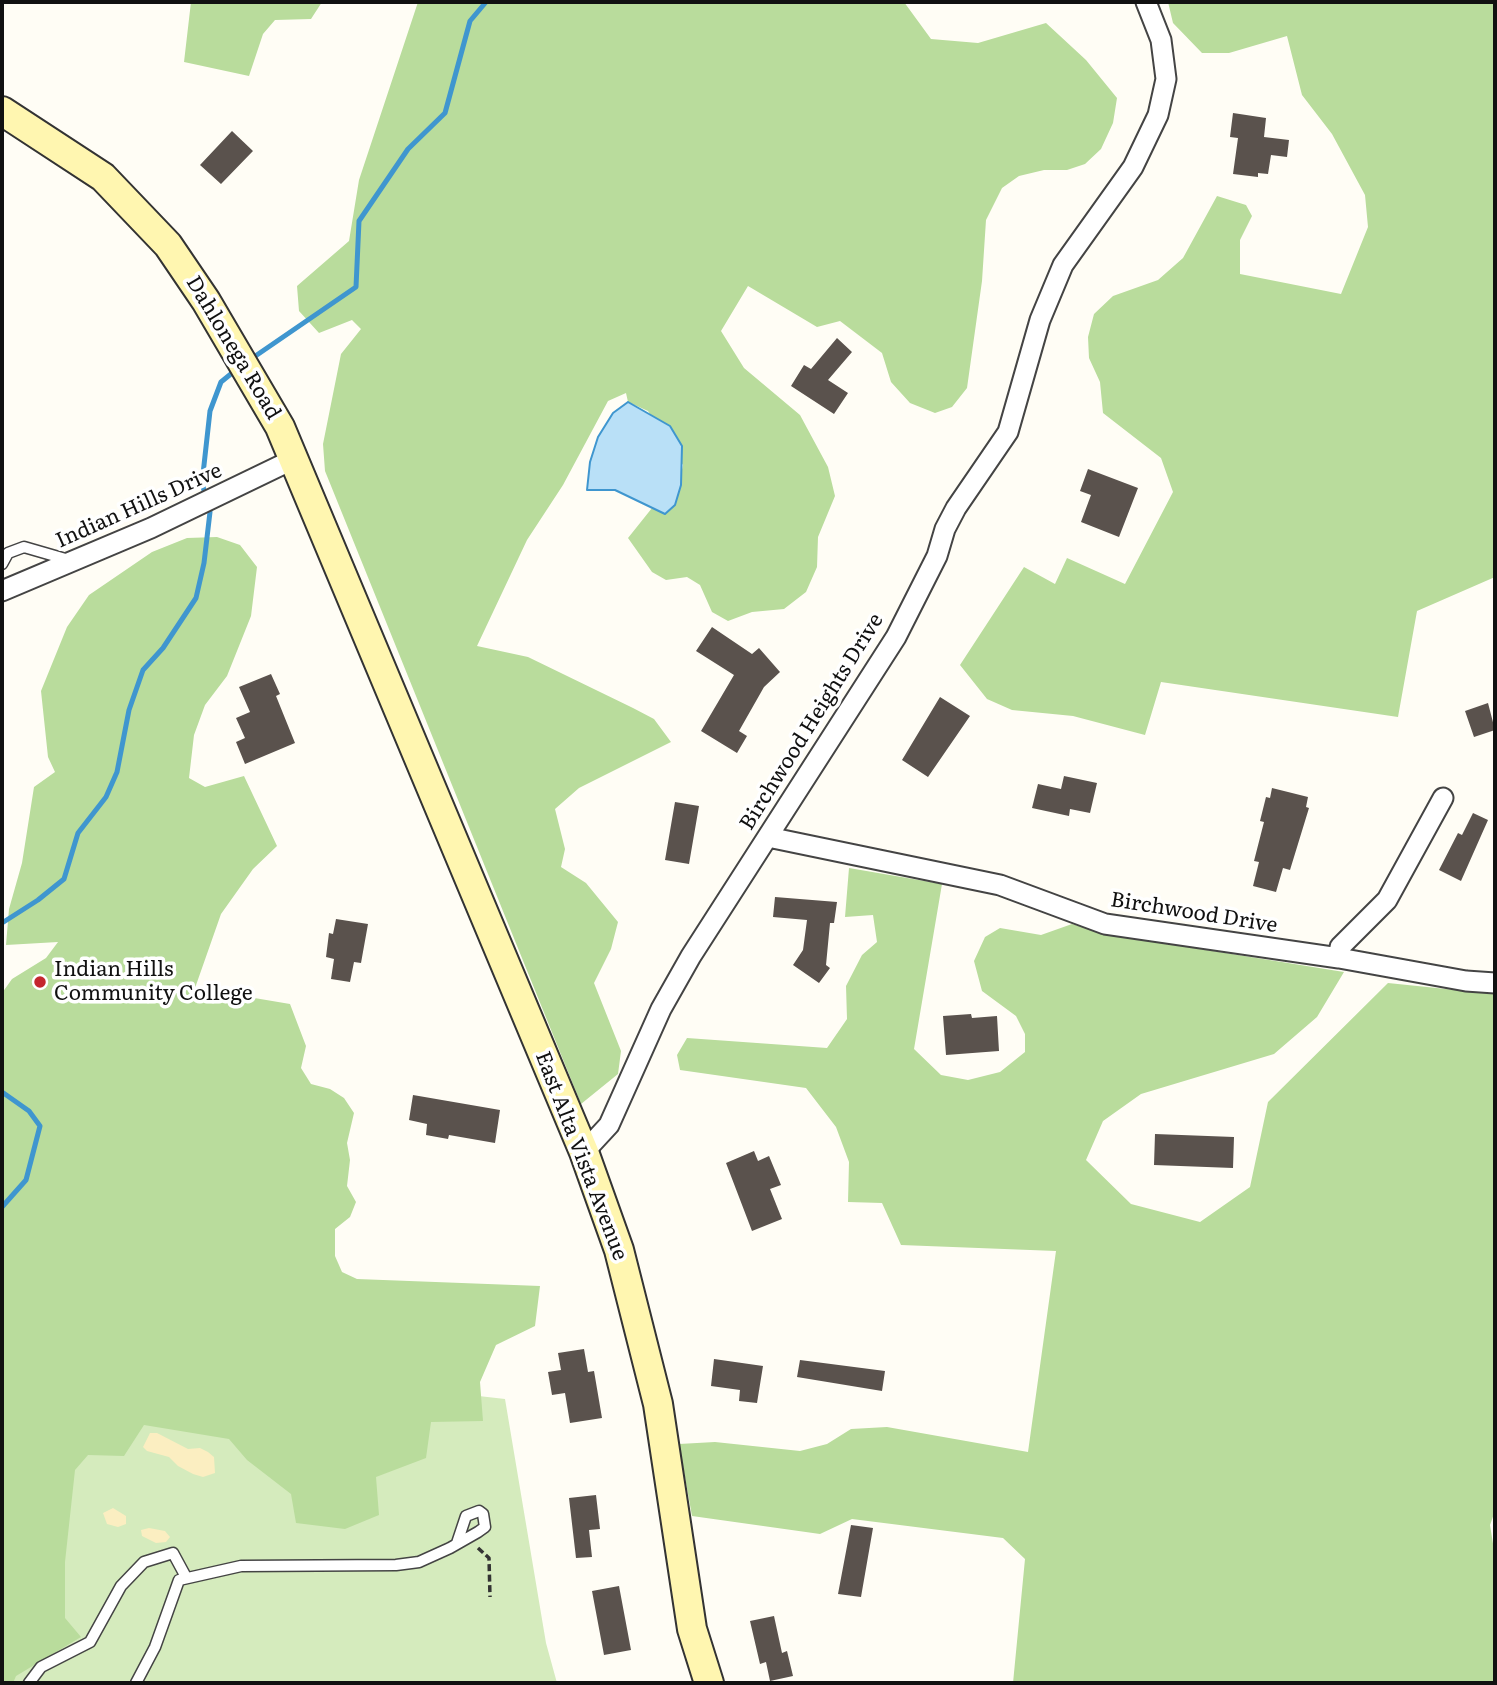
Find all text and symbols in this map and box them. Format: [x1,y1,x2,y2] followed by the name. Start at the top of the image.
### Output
[180,272,286,424] street label: Dahlonega Road
[52,458,226,554] street label: Indian Hills Drive
[735,609,889,835] street label: Birchwood Heights Drive
[1109,887,1279,939] street label: Birchwood Drive
[54,957,253,1007] place label: Indian Hills Community College
[32,974,48,990] marker: Indian Hills Community College
[530,1048,632,1264] street label: East Alta Vista Avenue

